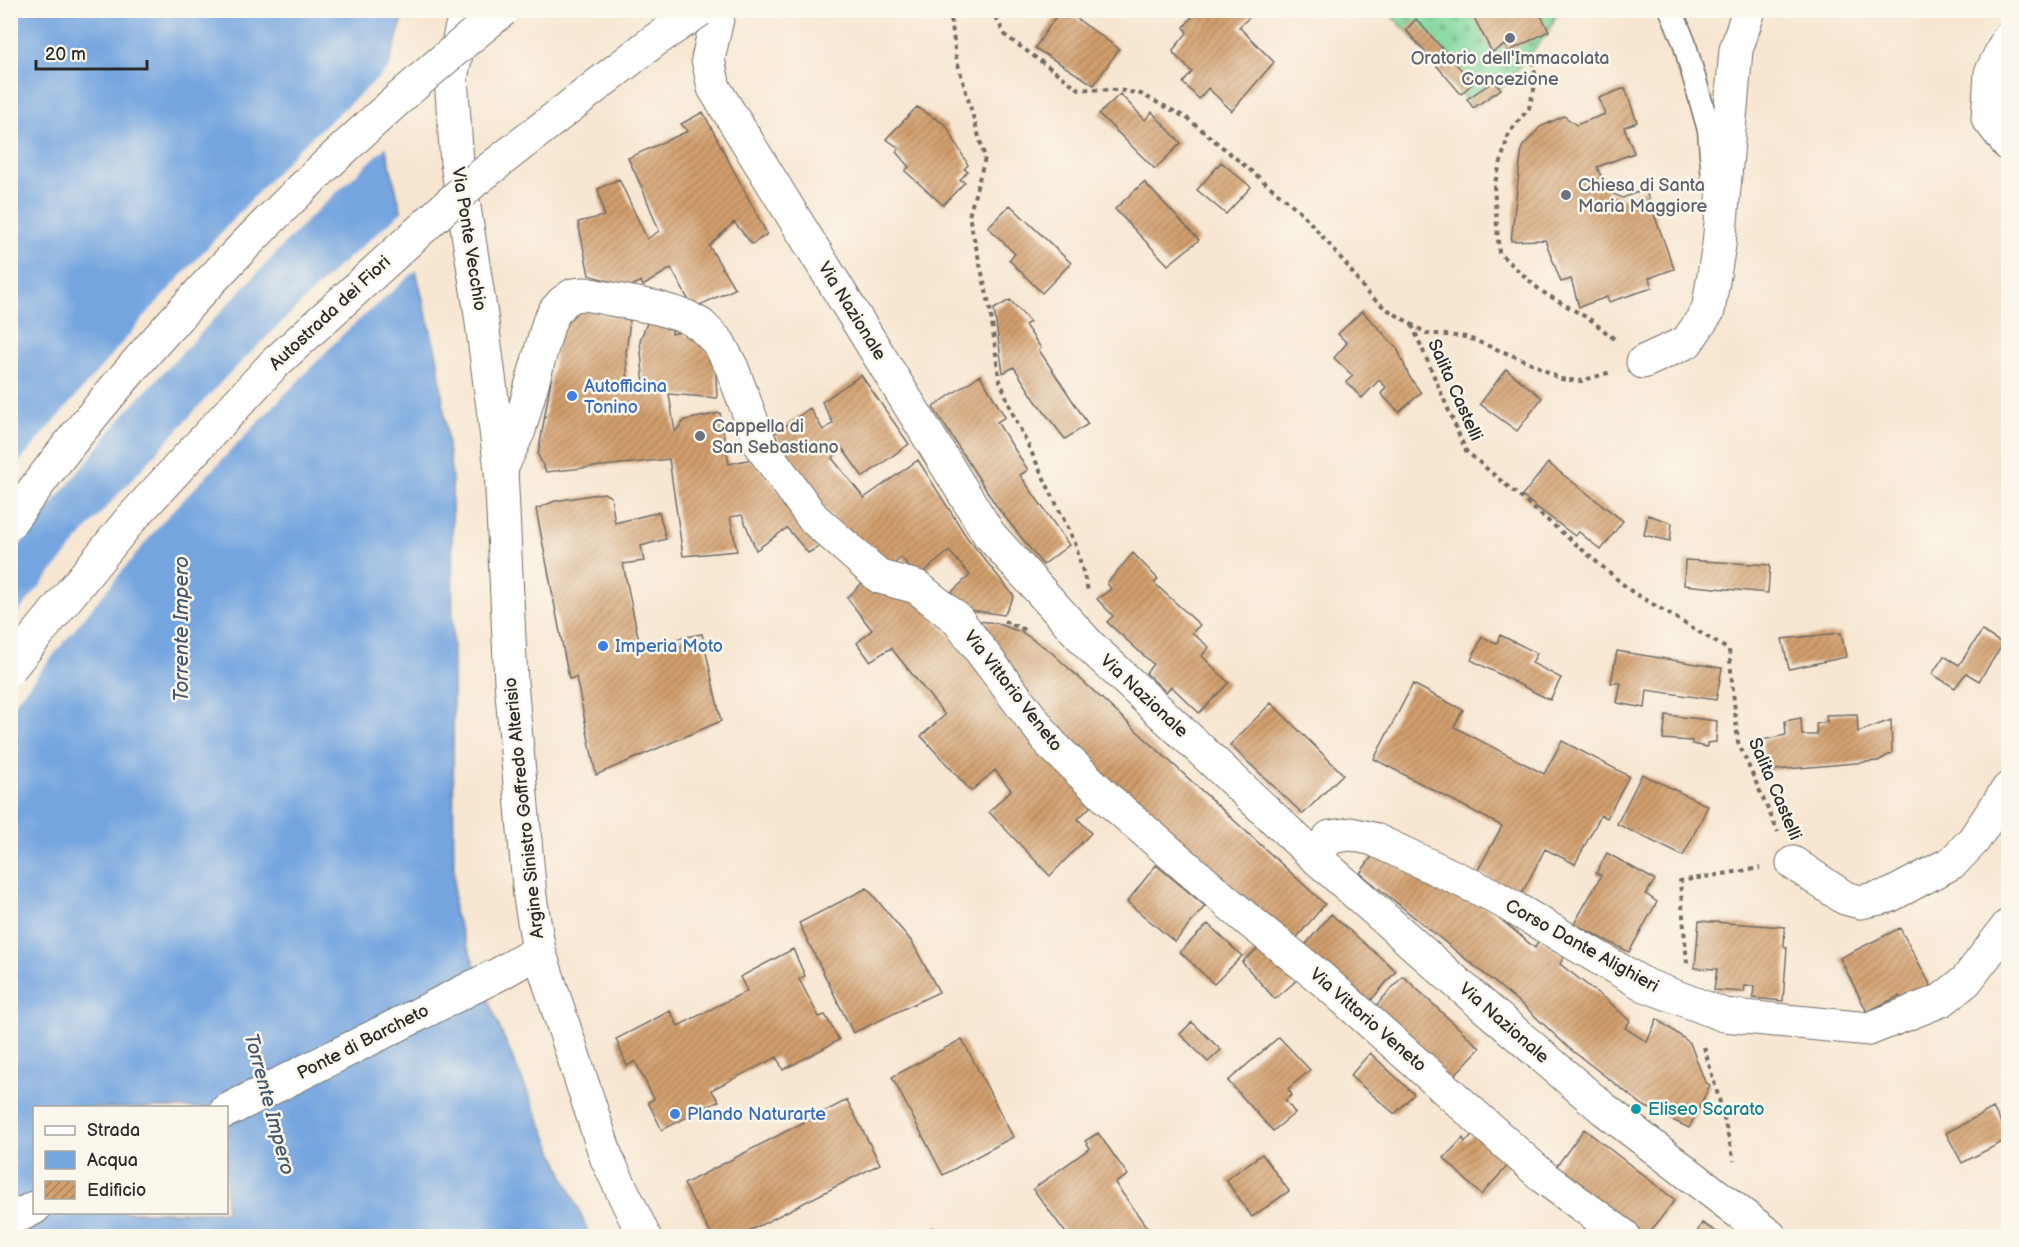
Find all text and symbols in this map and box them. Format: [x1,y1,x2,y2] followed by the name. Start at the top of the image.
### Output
[1503,31,1517,45] marker: Oratorio dell'Immacolata Concezione
[36,33,147,71] scale bar
[45,44,86,65] text: 20 m
[1411,48,1609,90] place label: Oratorio dell'Immacolata Concezione
[447,166,491,312] street label: Via Ponte Vecchio
[1578,175,1708,217] place label: Chiesa di Santa Maria Maggiore
[1559,188,1573,202] marker: Chiesa di Santa Maria Maggiore
[265,251,395,375] street label: Autostrada dei Fiori
[813,258,891,364] street label: Via Nazionale
[1423,336,1487,444] street label: Salita Castelli
[584,376,667,418] place label: Autofficina Tonino
[565,389,579,403] marker: Autofficina Tonino
[712,416,839,458] place label: Cappella di San Sebastiano
[693,429,707,443] marker: Cappella di San Sebastiano
[170,556,194,702] water label: Torrente Impero
[959,626,1067,756] street label: Via Vittorio Veneto
[615,636,723,657] place label: Imperia Moto
[596,639,610,653] marker: Imperia Moto
[1096,650,1192,742] street label: Via Nazionale
[500,676,548,940] street label: Argine Sinistro Goffredo Alterisio
[1744,735,1806,843] street label: Salita Castelli
[1502,895,1662,997] street label: Corso Dante Alighieri
[1305,964,1431,1076] street label: Via Vittorio Veneto
[1455,978,1553,1068] street label: Via Nazionale
[294,1000,432,1084] street label: Ponte di Barcheto
[239,1031,299,1177] water label: Torrente Impero
[1648,1099,1765,1120] place label: Eliseo Scarato
[1629,1102,1643,1116] marker: Eliseo Scarato
[687,1104,826,1125] place label: Plando Naturarte
[33,1106,228,1214] legend
[668,1107,682,1121] marker: Plando Naturarte
[87,1120,140,1141] text: Strada
[87,1150,138,1171] text: Acqua
[87,1180,146,1201] text: Edificio

